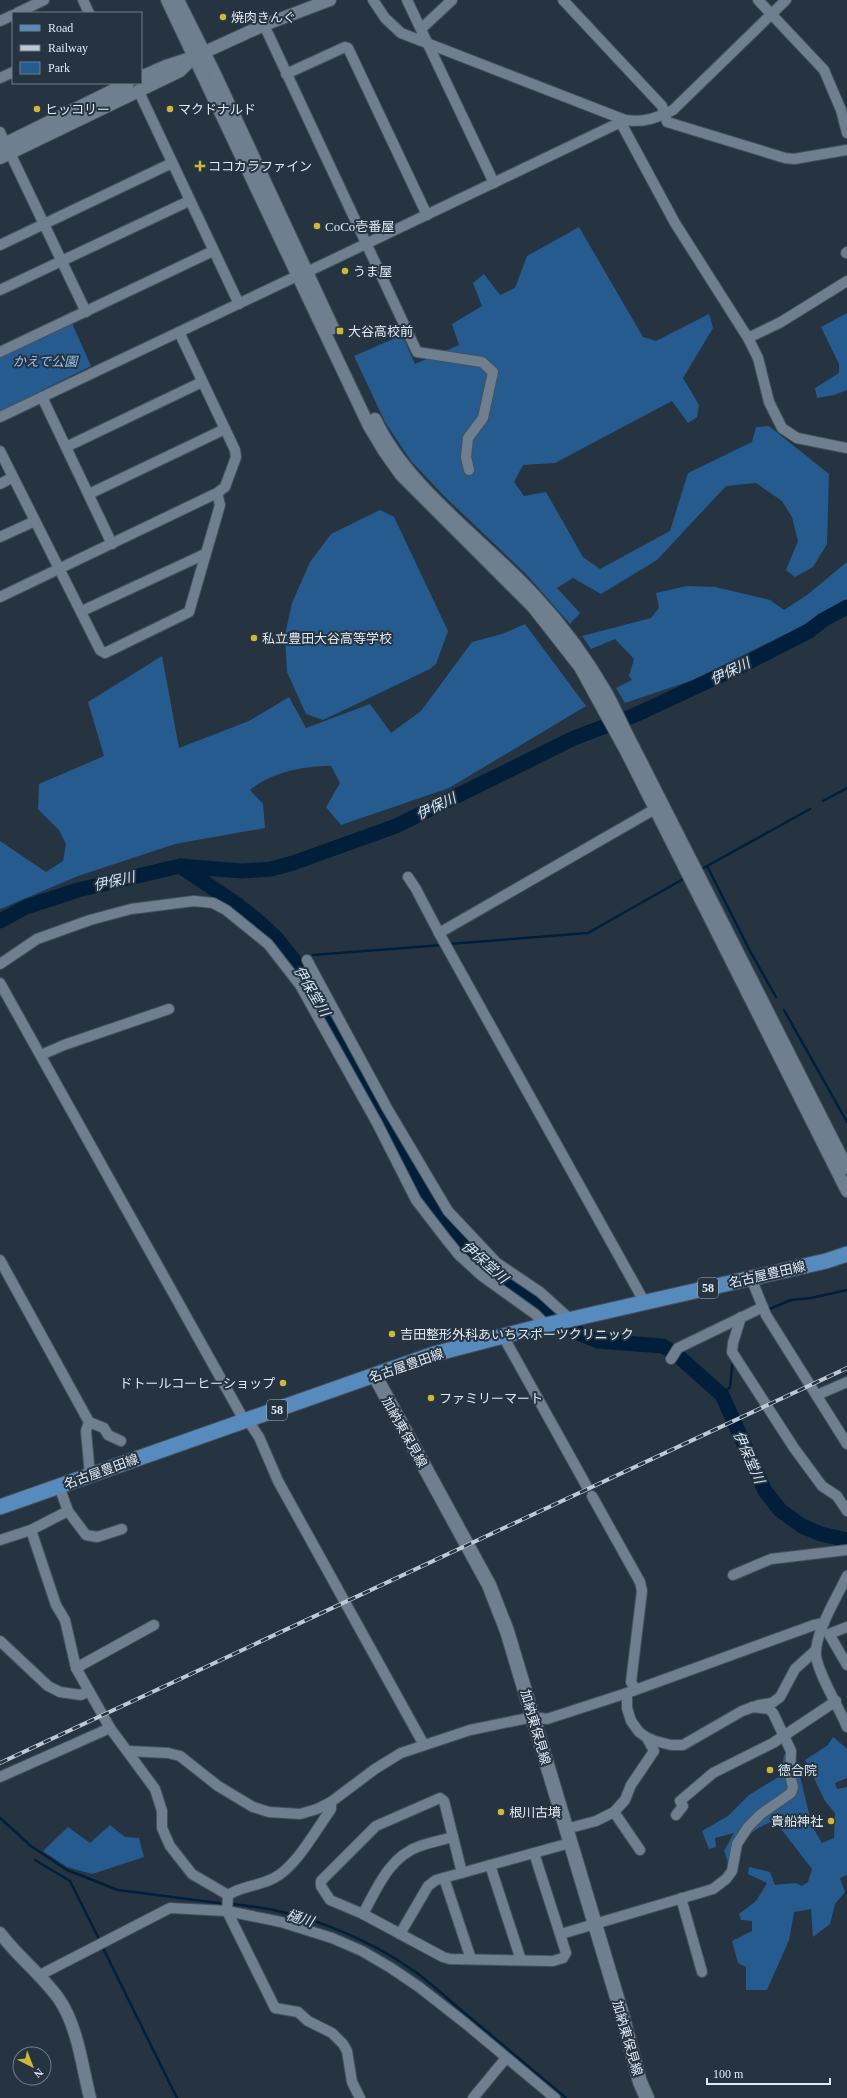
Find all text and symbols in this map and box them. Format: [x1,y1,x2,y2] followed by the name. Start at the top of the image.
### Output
[231,10,296,25] place label: 焼肉きんぐ
[12,12,142,84] legend
[218,12,228,22] marker: 焼肉きんぐ
[48,21,73,35] text: Road
[48,41,88,55] text: Railway
[48,61,70,75] text: Park
[45,102,110,117] place label: ヒッコリー
[178,102,256,117] place label: マクドナルド
[32,104,42,114] marker: ヒッコリー
[165,104,175,114] marker: マクドナルド
[208,159,312,174] place label: ココカラファイン
[195,161,205,171] marker: ココカラファイン
[325,219,394,234] place label: CoCo壱番屋
[312,221,322,231] marker: CoCo壱番屋
[353,264,392,279] place label: うま屋
[340,266,350,276] marker: うま屋
[348,324,413,339] place label: 大谷高校前
[335,326,345,336] marker: 大谷高校前
[13,354,79,369] park label: かえで公園
[262,631,392,646] place label: 私立豊田大谷高等学校
[249,633,259,643] marker: 私立豊田大谷高等学校
[708,655,754,687] water label: 伊保川
[414,790,460,822] water label: 伊保川
[92,869,138,894] water label: 伊保川
[291,963,333,1021] water label: 伊保堂川
[459,1238,512,1288] water label: 伊保堂川
[727,1258,807,1291] street label: 名古屋豊田線
[698,1278,718,1298] road number: 58
[400,1327,634,1342] place label: 吉田整形外科あいちスポーツクリニック
[387,1329,397,1339] marker: 吉田整形外科あいちスポーツクリニック
[367,1346,445,1385] street label: 名古屋豊田線
[120,1376,275,1391] place label: ドトールコーヒーショップ
[278,1378,288,1388] marker: ドトールコーヒーショップ
[439,1391,543,1406] place label: ファミリーマート
[426,1393,436,1403] marker: ファミリーマート
[379,1394,430,1470] street label: 加納東保見線
[267,1400,287,1420] road number: 58
[730,1429,768,1488] water label: 伊保堂川
[62,1451,140,1492] street label: 名古屋豊田線
[518,1688,553,1767] street label: 加納東保見線
[778,1763,817,1778] place label: 徳合院
[765,1765,775,1775] marker: 徳合院
[509,1805,561,1820] place label: 根川古墳
[496,1807,506,1817] marker: 根川古墳
[771,1814,823,1829] place label: 貴船神社
[826,1816,836,1826] marker: 貴船神社
[284,1907,317,1930] water label: 樋川
[610,1999,645,2078] street label: 加納東保見線
[12,2046,52,2086] north arrow
[707,2060,830,2086] scale bar
[32,2066,46,2081] text: N
[713,2067,744,2081] text: 100 m

